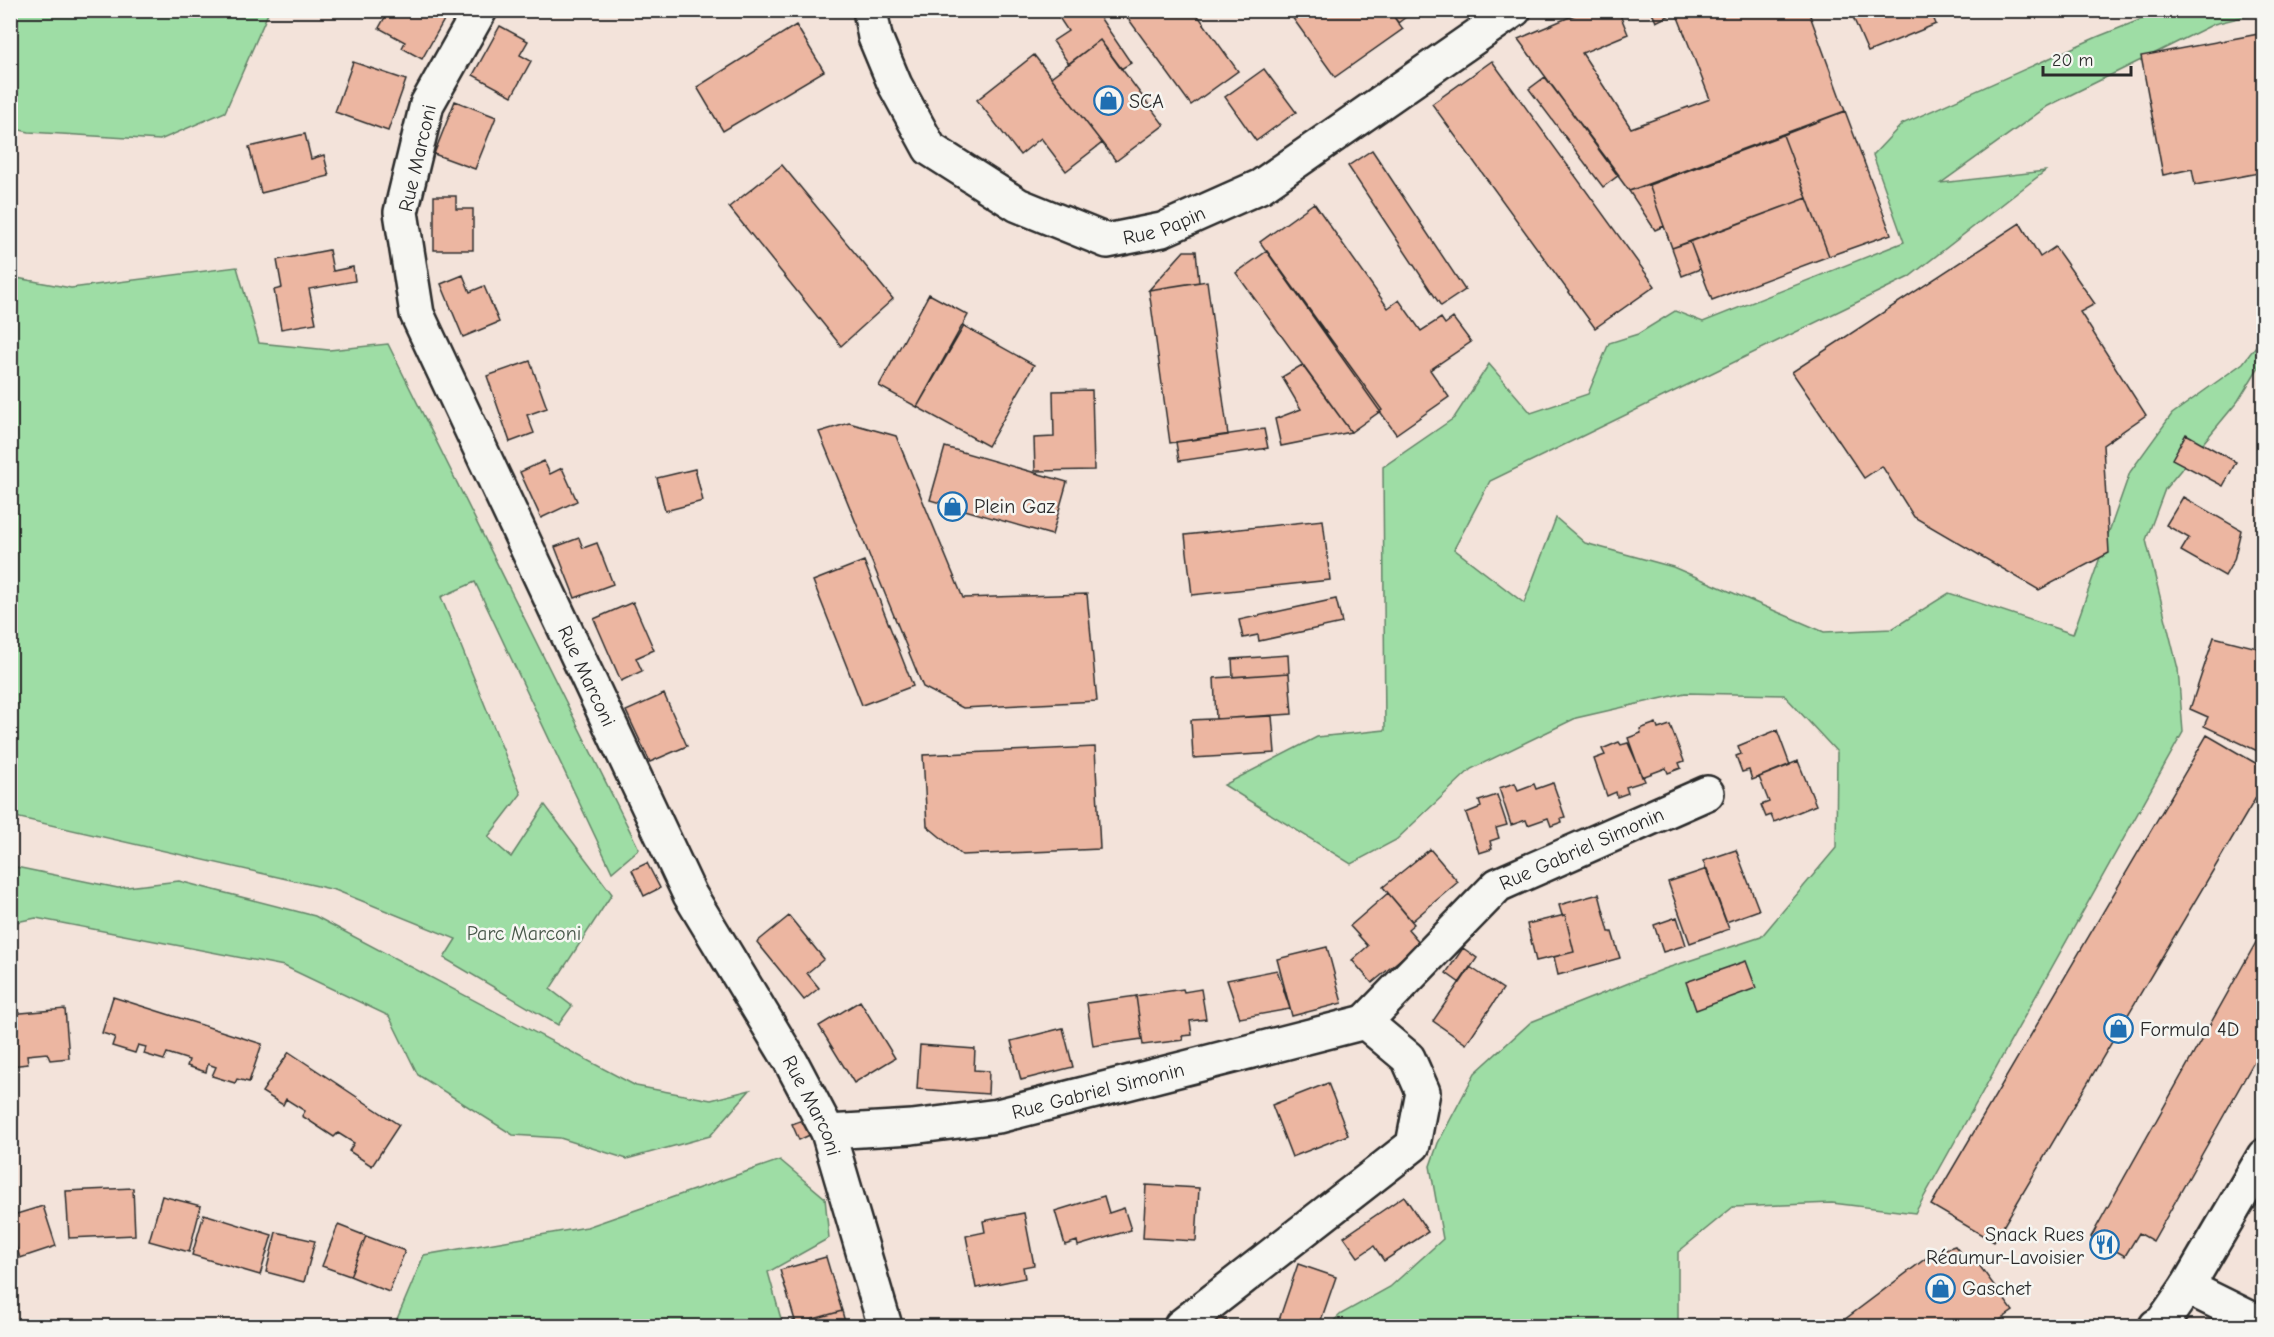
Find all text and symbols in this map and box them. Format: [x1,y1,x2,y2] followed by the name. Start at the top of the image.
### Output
[2043,39,2132,77] scale bar
[2052,50,2093,71] text: 20 m
[1092,85,1124,117] shop icon: SCA
[1129,90,1164,113] place label: SCA
[394,102,441,214] street label: Rue Marconi
[1121,201,1209,250] street label: Rue Papin
[937,490,969,522] shop icon: Plein Gaz
[974,495,1056,518] place label: Plein Gaz
[553,622,620,730] street label: Rue Marconi
[1496,803,1667,895] street label: Rue Gabriel Simonin
[467,922,581,945] park label: Parc Marconi
[2103,1013,2135,1045] shop icon: Formula 4D
[2140,1018,2239,1041] place label: Formula 4D
[778,1052,845,1158] street label: Rue Marconi
[1009,1058,1187,1124] street label: Rue Gabriel Simonin
[1926,1223,2084,1269] place label: Snack Rues Réaumur-Lavoisier
[2089,1229,2121,1261] restaurant icon: Snack Rues Réaumur-Lavoisier
[1925,1272,1957,1304] shop icon: Gaschet
[1962,1277,2032,1300] place label: Gaschet

